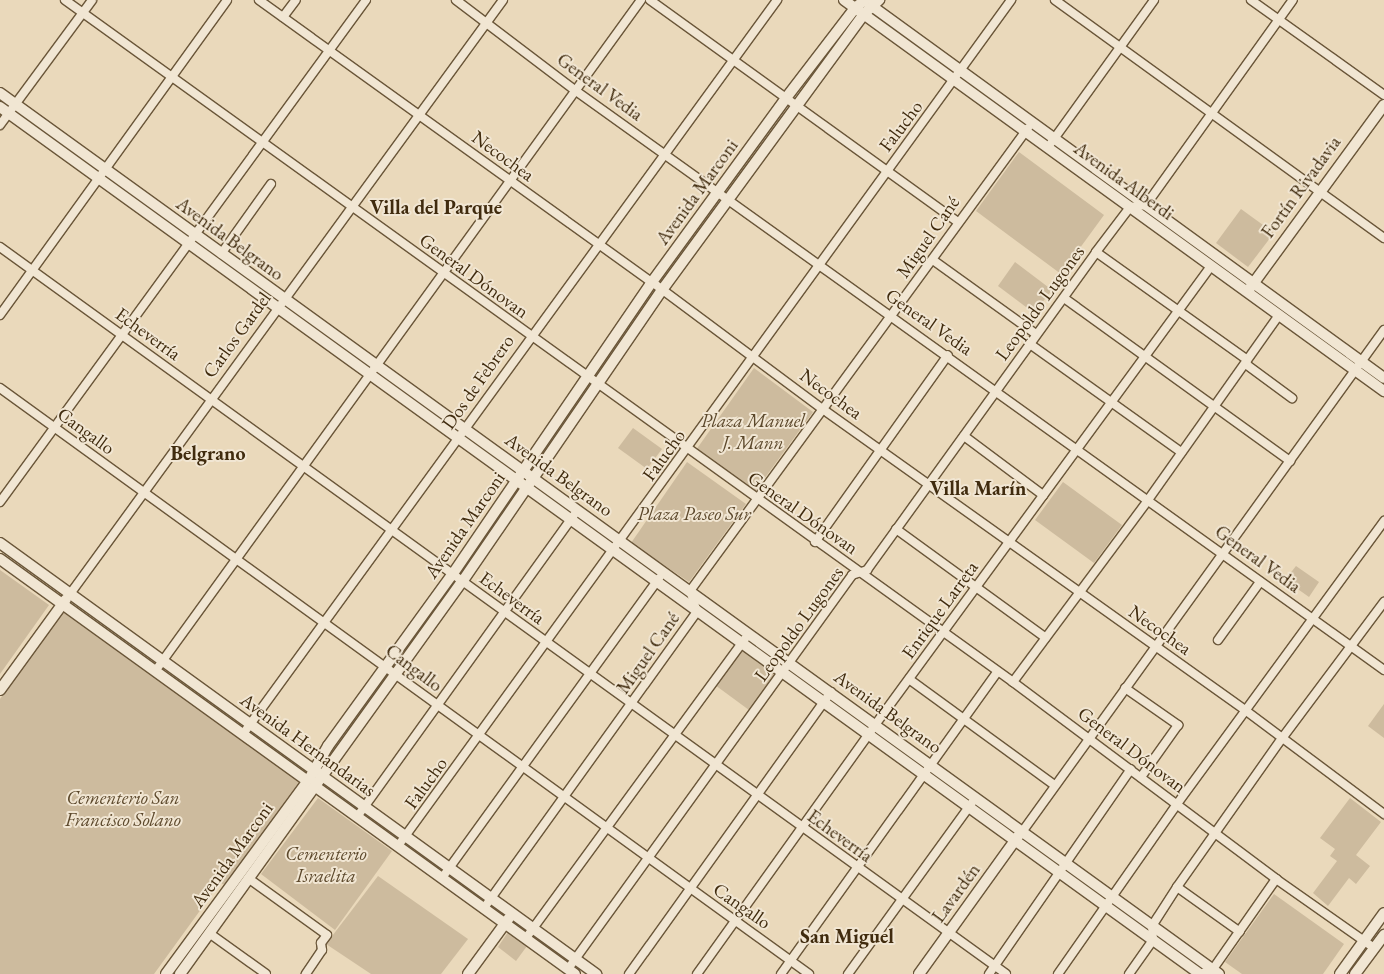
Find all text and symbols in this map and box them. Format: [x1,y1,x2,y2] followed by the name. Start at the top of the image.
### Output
[552,48,648,126] street label: General Vedia
[874,96,928,156] street label: Falucho
[467,126,539,186] street label: Necochea
[1256,132,1346,242] street label: Fortín Rivadavia
[651,135,743,249] street label: Avenida Marconi
[1069,137,1179,225] street label: Avenida Alberdi
[172,192,288,286] street label: Avenida Belgrano
[892,192,964,282] street label: Miguel Cané
[370,195,502,219] district label: Villa del Parque
[415,229,533,323] street label: General Dónovan
[991,241,1089,365] street label: Leopoldo Lugones
[881,284,977,360] street label: General Vedia
[198,288,276,382] street label: Carlos Gardel
[111,303,185,365] street label: Echeverría
[437,330,519,434] street label: Dos de Febrero
[795,364,867,424] street label: Necochea
[53,403,119,459] street label: Cangallo
[701,410,805,454] park label: Plaza Manuel J. Mann
[638,425,690,485] street label: Falucho
[501,428,617,522] street label: Avenida Belgrano
[171,441,245,465] district label: Belgrano
[420,467,510,583] street label: Avenida Marconi
[743,467,863,559] street label: General Dónovan
[930,476,1026,500] district label: Villa Marín
[637,503,751,525] park label: Plaza Paseo Sur
[1210,520,1306,598] street label: General Vedia
[897,557,983,663] street label: Enrique Larreta
[750,562,848,686] street label: Leopoldo Lugones
[475,567,549,629] street label: Echeverría
[1124,600,1196,660] street label: Necochea
[612,608,684,698] street label: Miguel Cané
[381,639,447,697] street label: Cangallo
[830,665,946,759] street label: Avenida Belgrano
[236,688,380,802] street label: Avenida Hernandarias
[1073,702,1191,798] street label: General Dónovan
[400,753,452,813] street label: Falucho
[65,787,181,831] park label: Cementerio San Francisco Solano
[186,798,278,912] street label: Avenida Marconi
[803,805,877,867] street label: Echeverría
[285,843,367,887] park label: Cementerio Israelita
[927,859,985,927] street label: Lavardén
[709,878,775,934] street label: Cangallo
[800,924,894,948] district label: San Miguel

